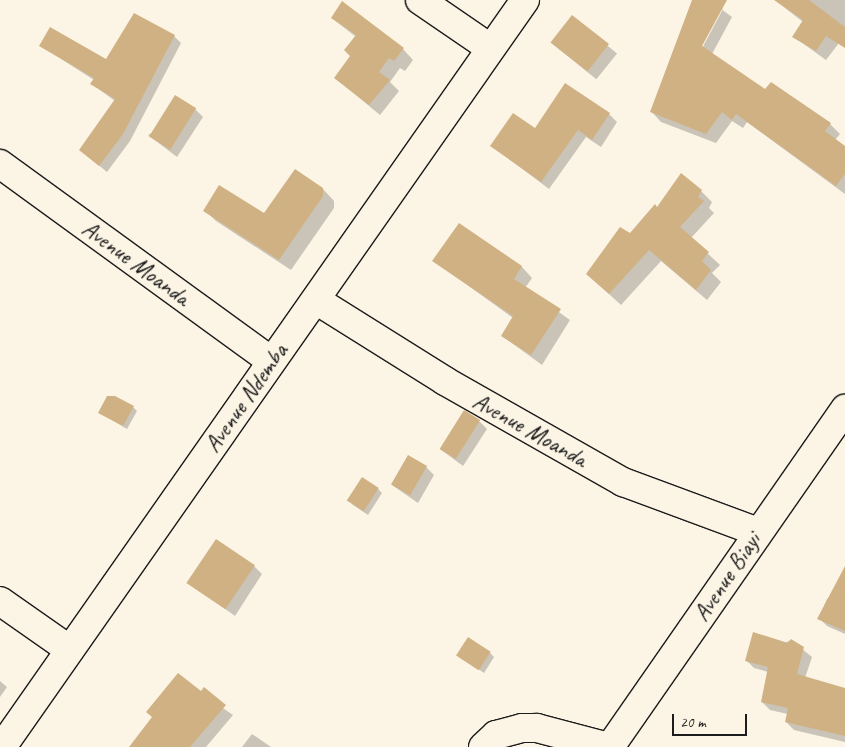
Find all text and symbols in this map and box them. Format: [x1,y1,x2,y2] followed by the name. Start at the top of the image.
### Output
[76,214,196,312] street label: Avenue Moanda
[198,338,294,458] street label: Avenue Ndemba
[468,387,592,473] street label: Avenue Moanda
[687,527,767,627] street label: Avenue Biayi
[675,704,750,736] scale bar
[680,713,706,732] text: 20 m

